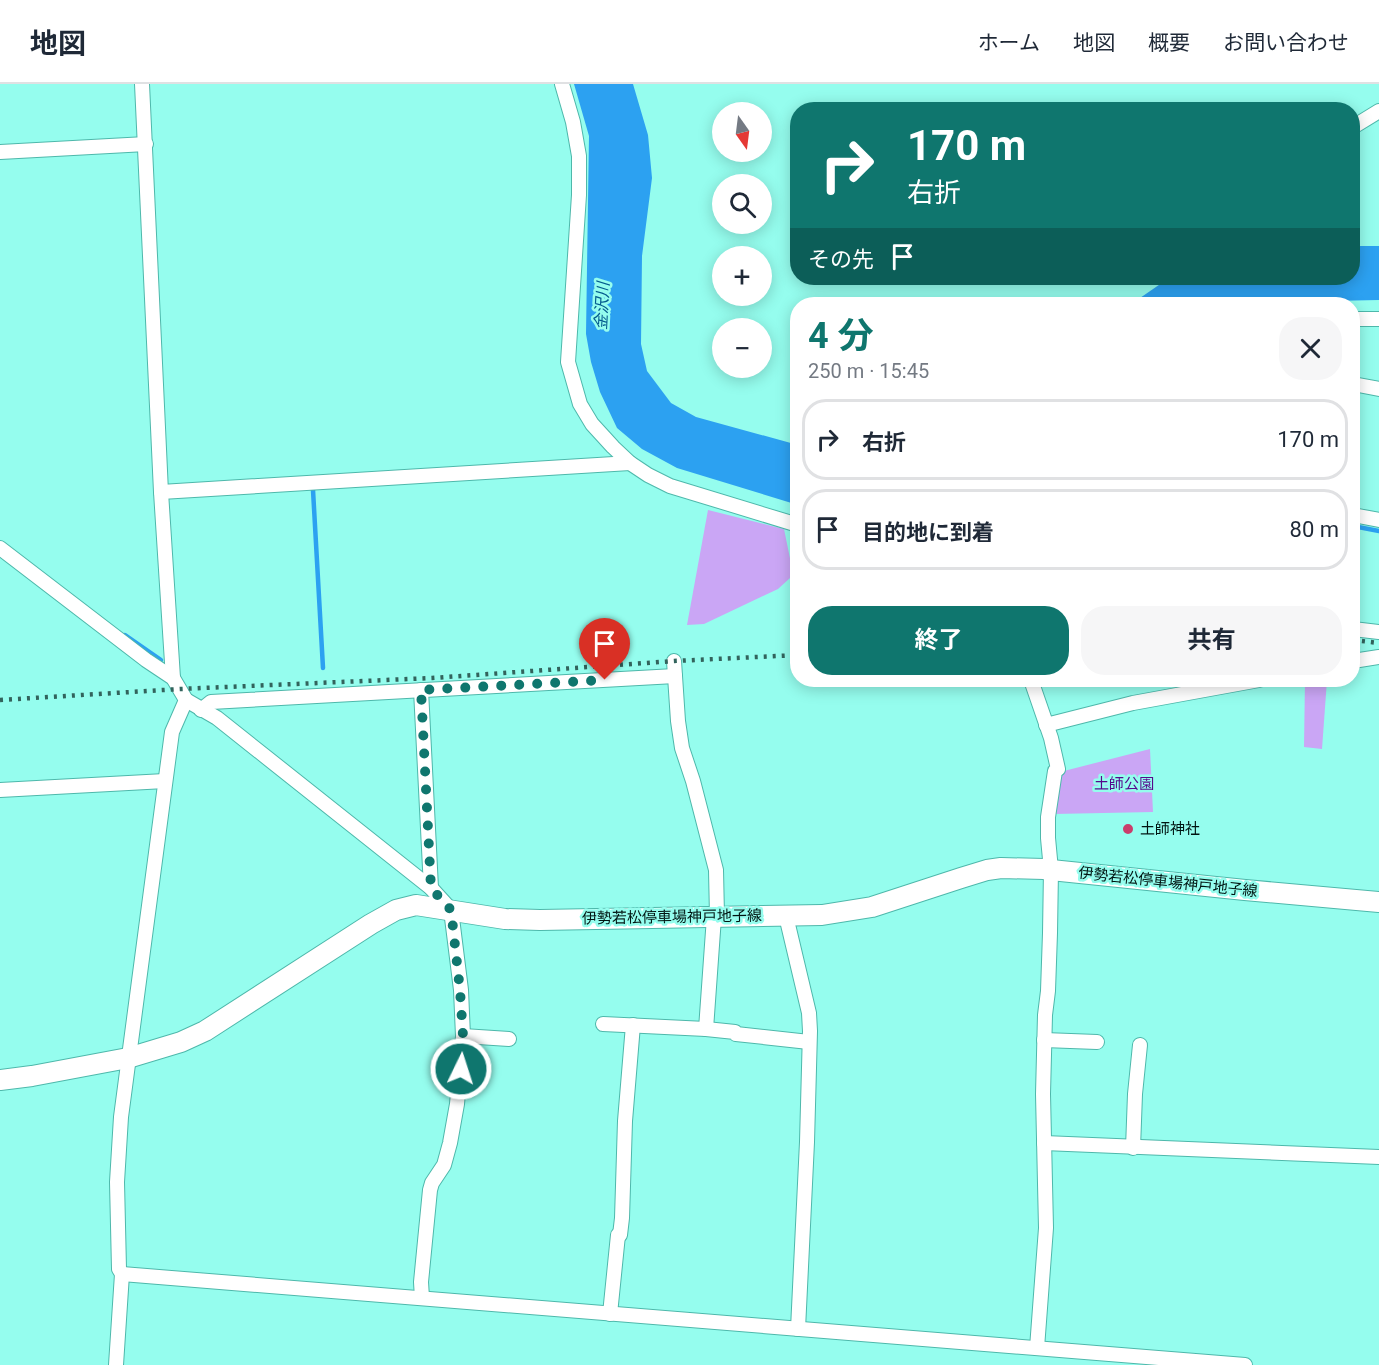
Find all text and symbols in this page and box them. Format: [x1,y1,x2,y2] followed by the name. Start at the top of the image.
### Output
[30,27,86,60] text: 地図
[978,31,1040,55] text: ホーム
[1073,31,1115,55] text: 地図
[1148,31,1190,55] text: 概要
[1223,31,1349,55] text: お問い合わせ
[712,102,772,162] north arrow
[712,102,772,378] map controls
[907,121,1026,170] text: 170 m
[808,126,886,204] icon: right
[712,174,772,234] button: search
[907,177,961,209] text: 右折
[886,240,919,273] icon: arrive
[712,246,772,306] button: +
[808,247,874,272] text: その先
[591,280,613,330] water label: 金沢川
[808,315,874,357] text: 4 分
[1279,317,1342,380] button: close
[712,318,772,378] button: −
[808,359,929,383] text: 250 m · 15:45
[811,423,844,456] icon: right
[1277,427,1339,452] text: 170 m
[862,430,906,455] text: 右折
[811,513,844,546] icon: arrive
[1290,517,1339,542] text: 80 m
[862,520,994,545] text: 目的地に到着
[808,606,1069,675] button: 終了
[1081,606,1342,675] button: 共有
[579,618,630,680] pin
[588,627,621,660] icon: arrive
[1094,775,1154,793] park label: 土師公園
[1140,820,1200,838] place label: 土師神社
[1121,822,1135,836] marker: 土師神社
[1078,864,1258,900] street label: 伊勢若松停車場神戸地子線
[582,906,762,928] street label: 伊勢若松停車場神戸地子線
[429,1037,493,1101] position arrow

